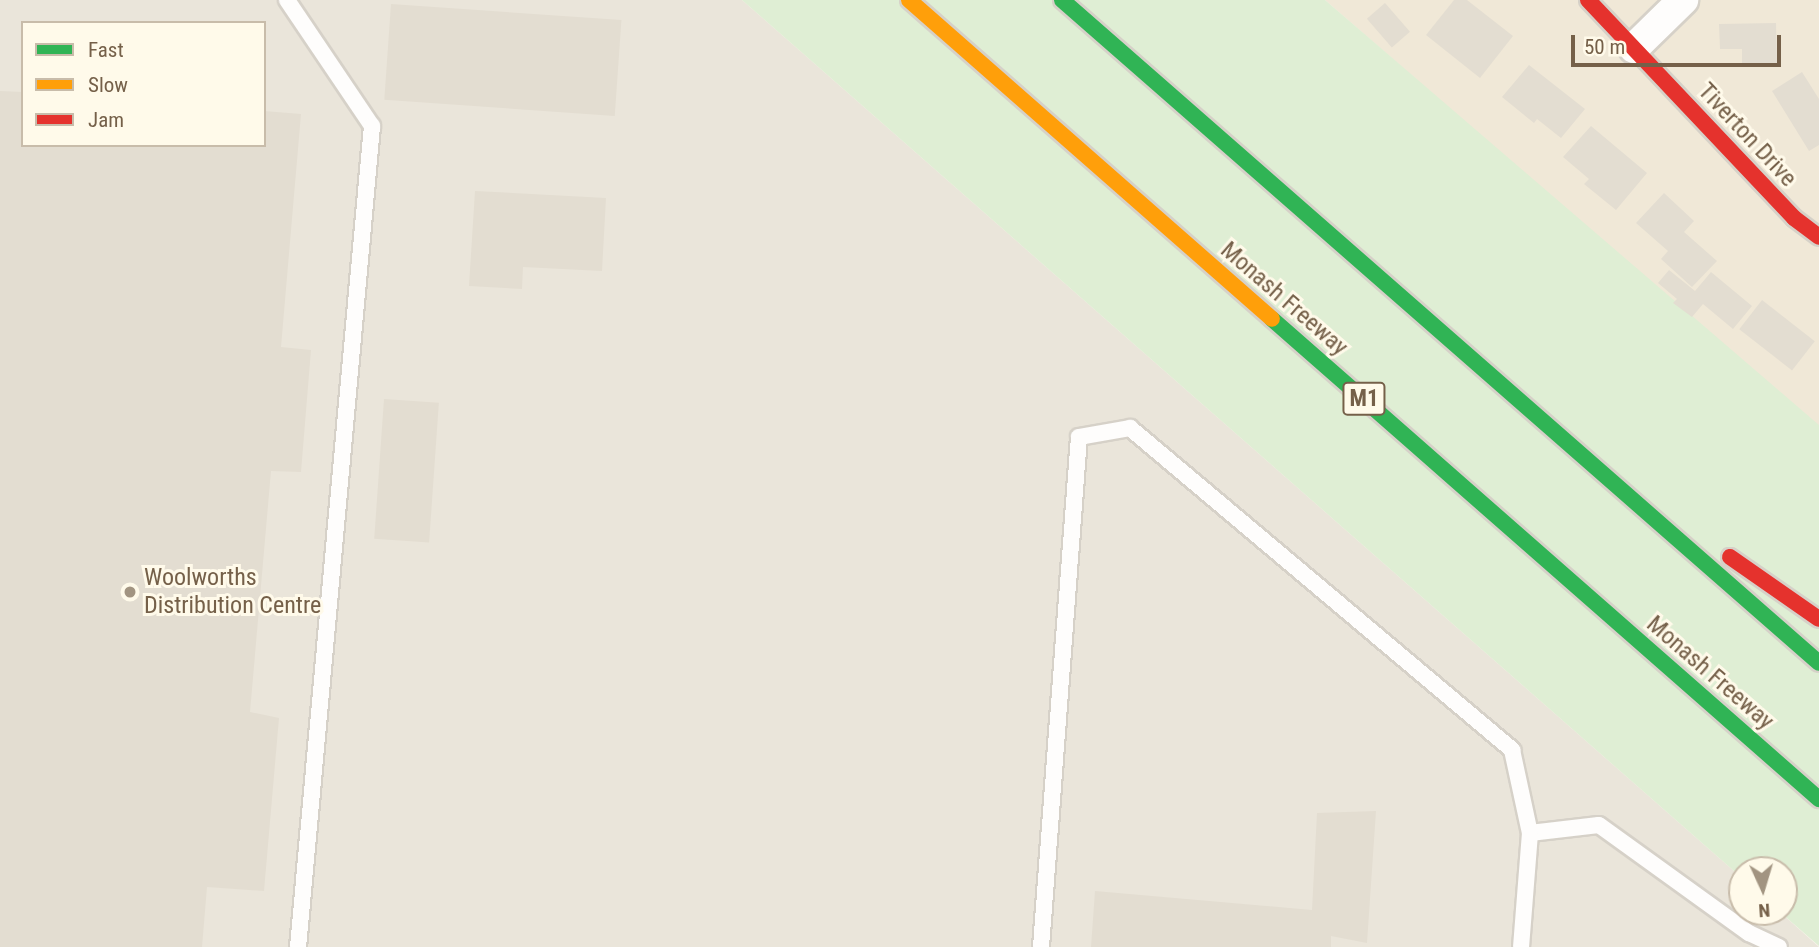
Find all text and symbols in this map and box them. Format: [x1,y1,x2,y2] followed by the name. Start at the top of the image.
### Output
[21,21,266,147] legend
[1574,21,1784,65] scale bar
[1584,35,1625,59] text: 50 m
[88,38,124,62] text: Fast
[88,73,128,97] text: Slow
[1692,77,1802,193] street label: Tiverton Drive
[88,108,124,132] text: Jam
[1215,236,1353,362] street label: Monash Freeway
[1341,380,1387,418] road number: M1
[144,564,321,620] place label: Woolworths Distribution Centre
[122,584,138,600] marker: Woolworths Distribution Centre
[1641,610,1779,736] street label: Monash Freeway
[1728,856,1798,926] north arrow
[1758,899,1771,922] text: N

